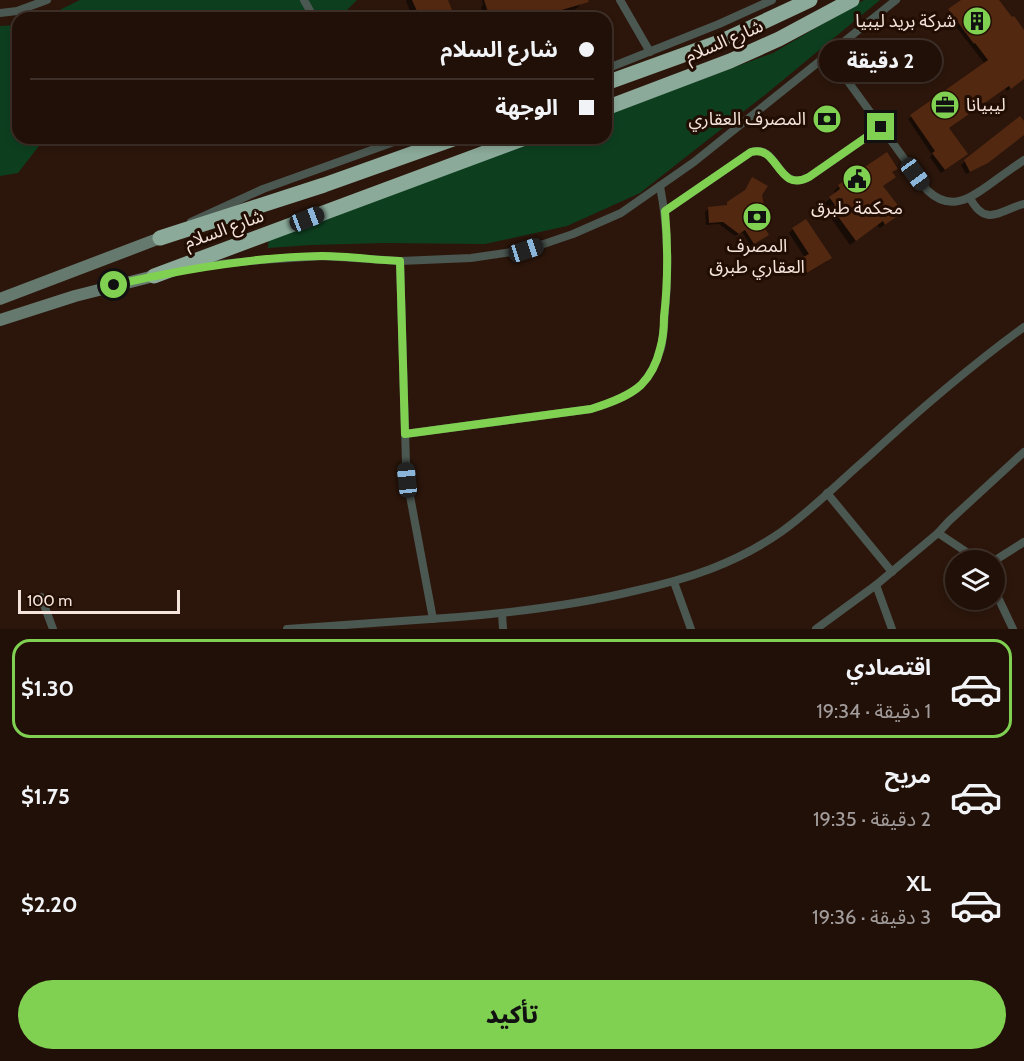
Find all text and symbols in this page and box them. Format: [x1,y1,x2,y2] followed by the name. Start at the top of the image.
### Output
[961,5,993,37] building icon: شركة بريد ليبيا
[855,10,956,32] place label: شركة بريد ليبيا
[682,15,768,70] street label: شارع السلام
[441,36,558,63] text: شارع السلام
[820,40,942,82] callout: 2 دقيقة
[847,49,914,73] text: 2 دقيقة
[929,89,961,121] office icon: ليبيانا
[495,94,558,121] text: الوجهة
[966,94,1006,116] place label: ليبيانا
[811,103,843,135] bank icon: المصرف العقاري
[688,108,806,132] place label: المصرف العقاري
[867,113,894,140] route end
[897,154,933,194] car
[841,163,873,195] public building icon: محكمة طبرق
[811,197,903,219] place label: محكمة طبرق
[741,201,773,233] bank icon: المصرف العقاري طبرق
[181,204,268,256] street label: شارع السلام
[287,204,327,234] car
[709,235,805,280] place label: المصرف العقاري طبرق
[506,236,546,264] car
[100,271,127,298] route start
[396,461,418,499] car
[945,550,1005,610] map controls
[945,550,1005,610] button: layers
[18,587,180,614] scale bar
[27,591,72,610] text: 100 m
[846,654,931,681] text: اقتصادي
[949,662,1003,716] icon: car
[21,675,74,702] text: $1.30
[816,699,931,723] text: 1 دقيقة · 19:34
[885,762,931,789] text: مريح
[949,770,1003,824] icon: car
[21,783,70,810] text: $1.75
[813,807,931,831] text: 2 دقيقة · 19:35
[906,870,931,897] text: XL
[949,878,1003,932] icon: car
[21,891,77,918] text: $2.20
[812,905,931,929] text: 3 دقيقة · 19:36
[18,980,1006,1049] button: تأكيد

